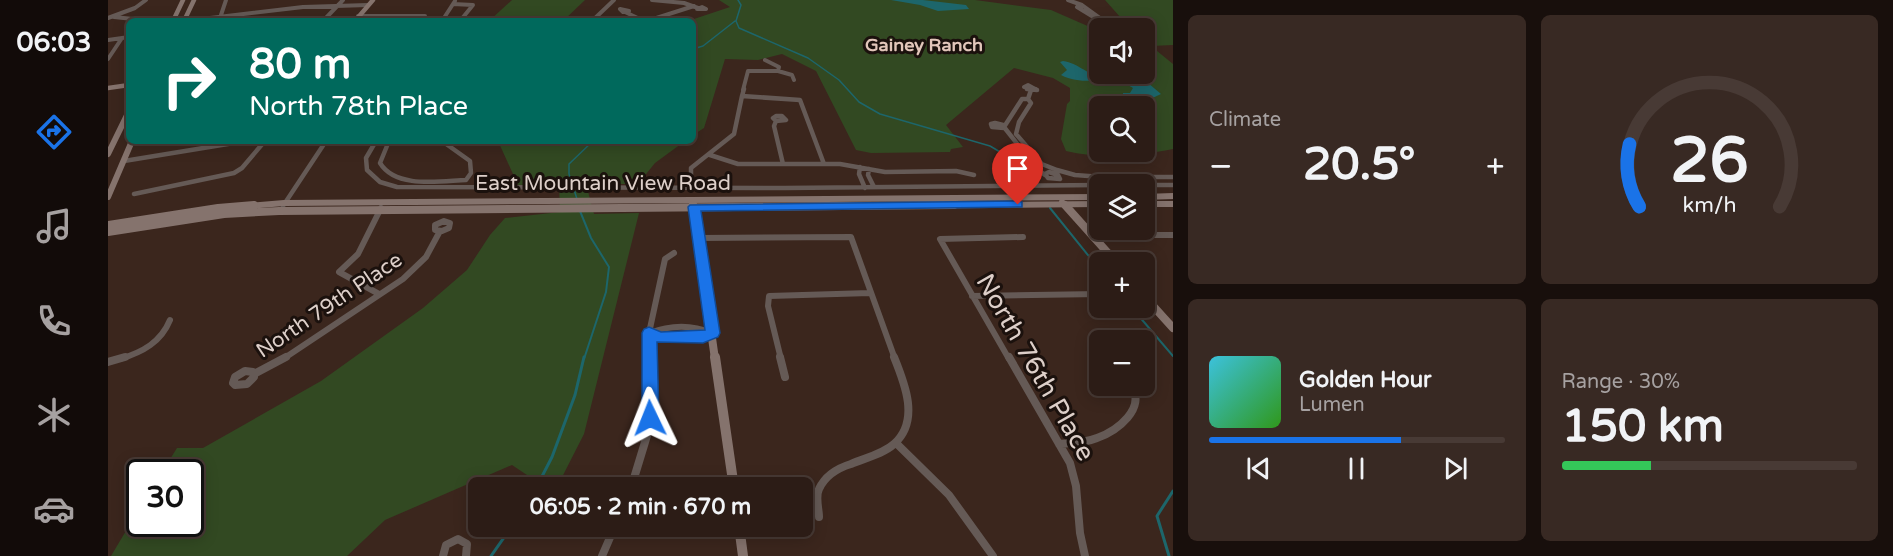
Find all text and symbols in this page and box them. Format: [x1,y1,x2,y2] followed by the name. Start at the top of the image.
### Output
[1089,18,1155,396] map controls
[1089,18,1155,84] button: sound
[17,26,91,59] text: 06:03
[865,34,983,56] district label: Gainey Ranch
[249,39,351,90] text: 80 m
[150,42,228,120] icon: right
[249,90,468,123] text: North 78th Place
[1089,96,1155,162] button: search
[1209,108,1281,132] text: Climate
[33,111,75,153] icon: directions
[1670,124,1748,199] text: 26
[1303,138,1416,192] text: 20.5°
[992,143,1043,205] pin
[1209,147,1233,186] text: −
[1486,147,1504,186] text: +
[1001,152,1034,185] icon: arrive
[475,171,731,196] street label: East Mountain View Road
[1089,174,1155,240] button: layers
[1682,192,1736,218] text: km/h
[33,205,75,247] icon: music
[252,247,407,363] street label: North 79th Place
[1089,252,1155,318] button: +
[969,268,1102,466] street label: North 76th Place
[33,300,75,342] icon: phone
[1089,330,1155,396] button: −
[1299,367,1431,393] text: Golden Hour
[1562,370,1680,394] text: Range · 30%
[618,386,682,450] position arrow
[1299,393,1365,417] text: Lumen
[33,394,75,436] icon: climate
[1562,400,1724,454] text: 150 km
[1242,452,1275,485] icon: previous
[1340,452,1373,485] icon: pause
[1439,452,1472,485] icon: next
[126,459,204,537] speed limit sign: 30
[33,488,75,530] icon: car
[530,494,751,520] text: 06:05 · 2 min · 670 m

